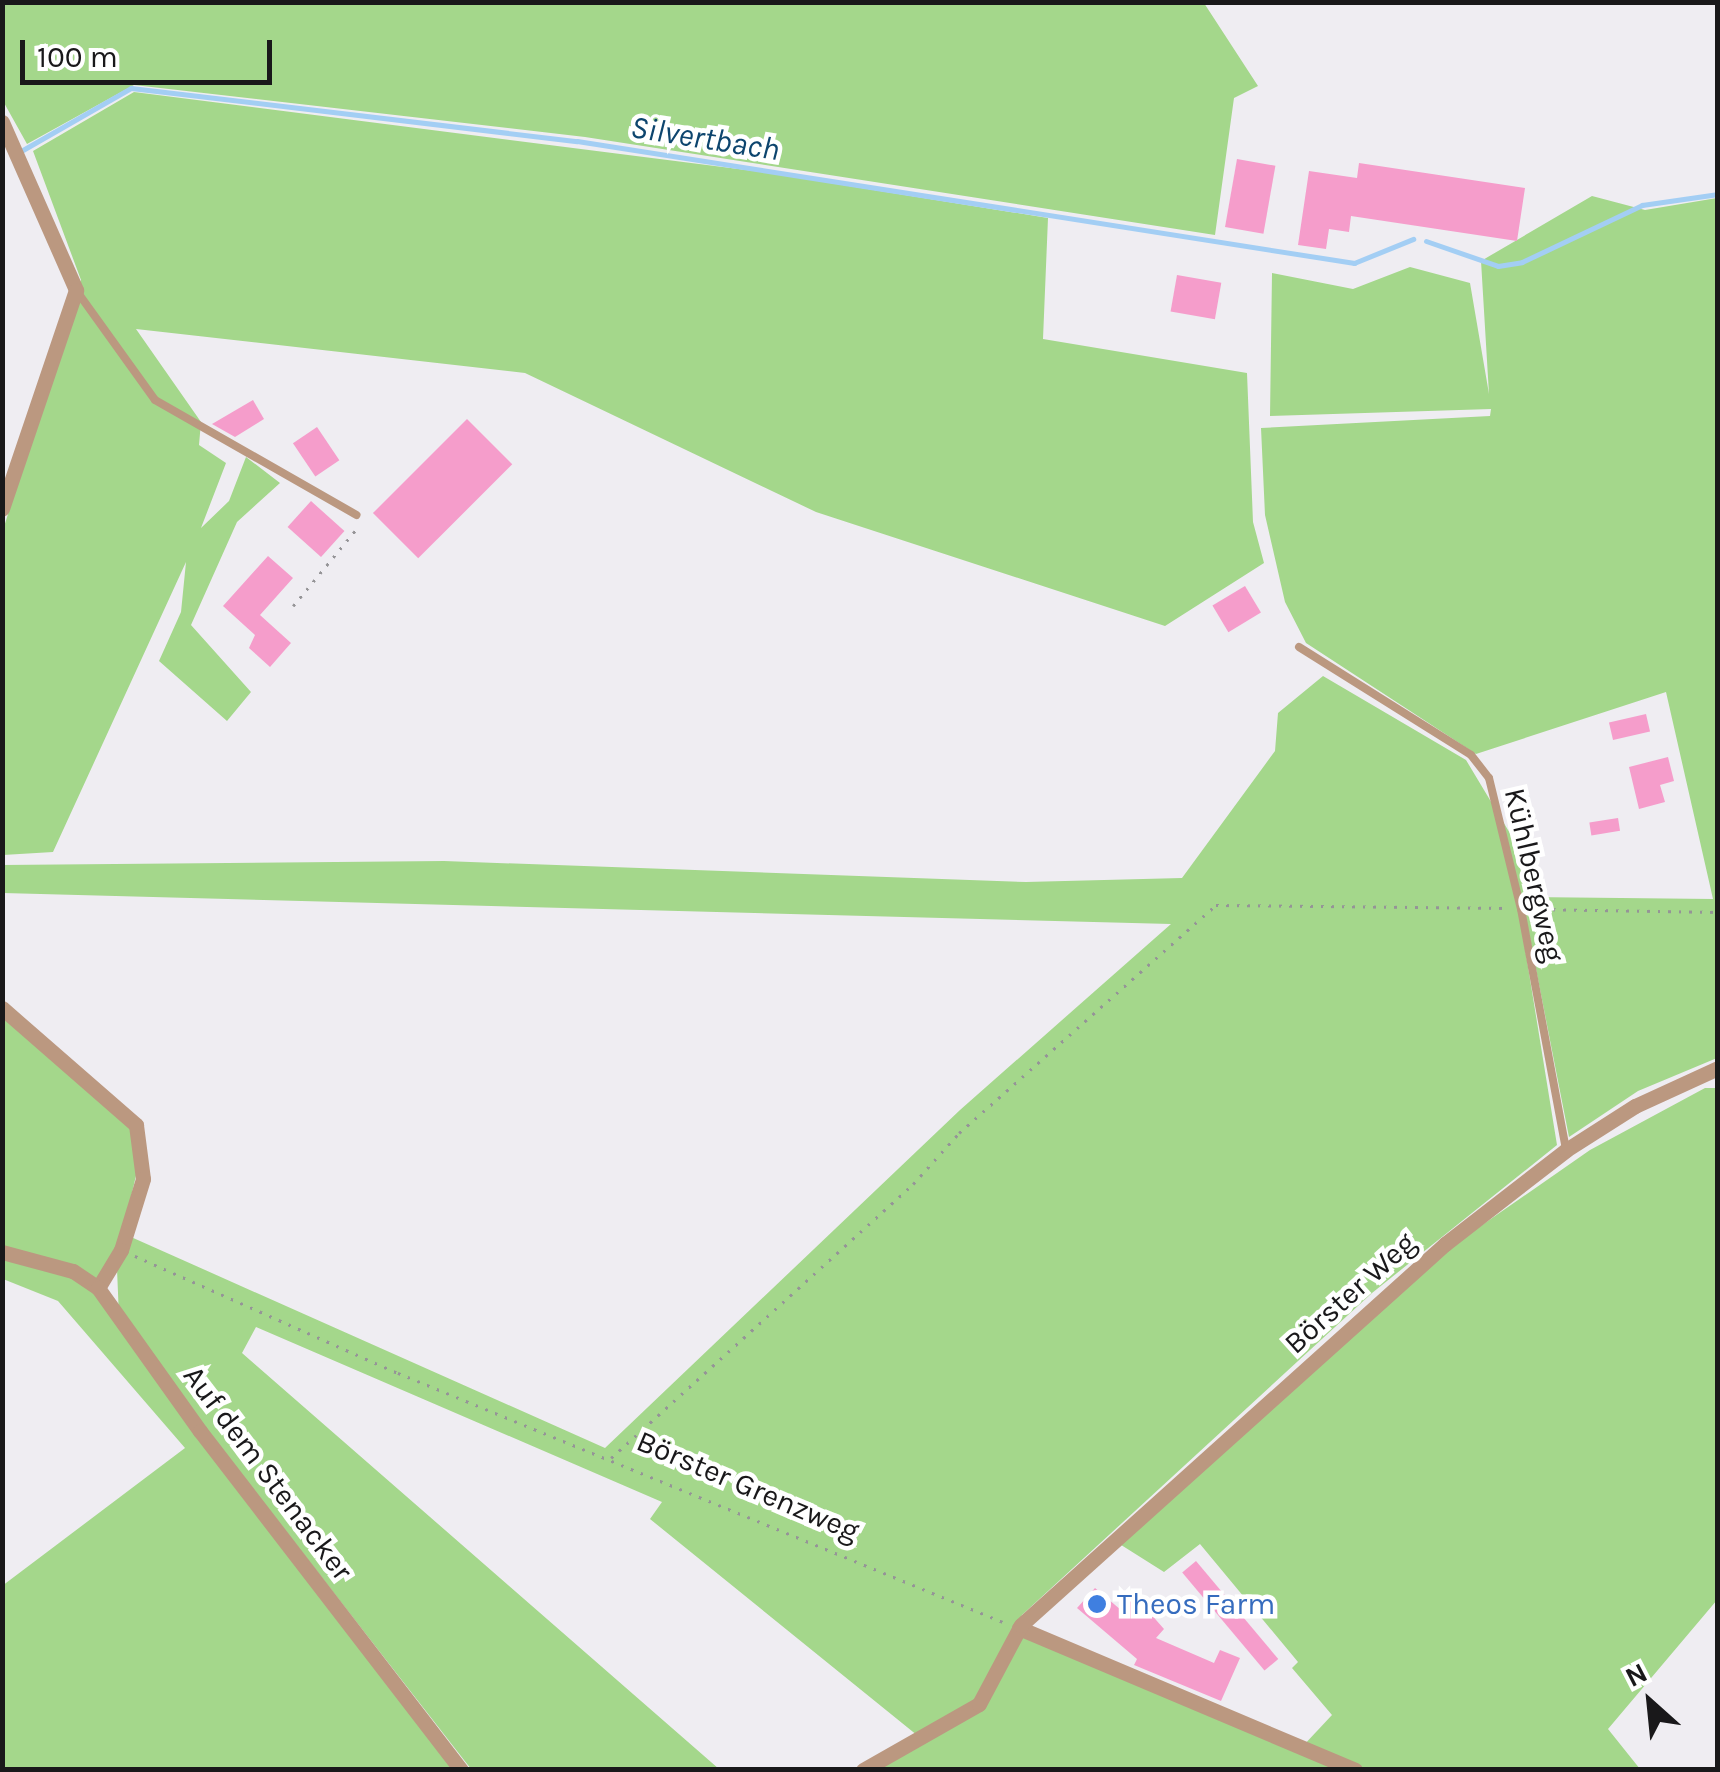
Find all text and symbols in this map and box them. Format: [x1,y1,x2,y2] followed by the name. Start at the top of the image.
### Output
[25,20,278,82] scale bar
[37,39,118,75] text: 100 m
[628,108,782,170] water label: Silvertbach
[1497,784,1571,966] street label: Kühlbergweg
[1277,1225,1423,1361] street label: Börster Weg
[176,1359,360,1587] street label: Auf dem Stenacker
[631,1423,865,1549] street label: Börster Grenzweg
[1117,1586,1275,1622] place label: Theos Farm
[1086,1593,1108,1615] marker: Theos Farm
[1600,1652,1700,1752] north arrow
[1620,1656,1653,1694] text: N

